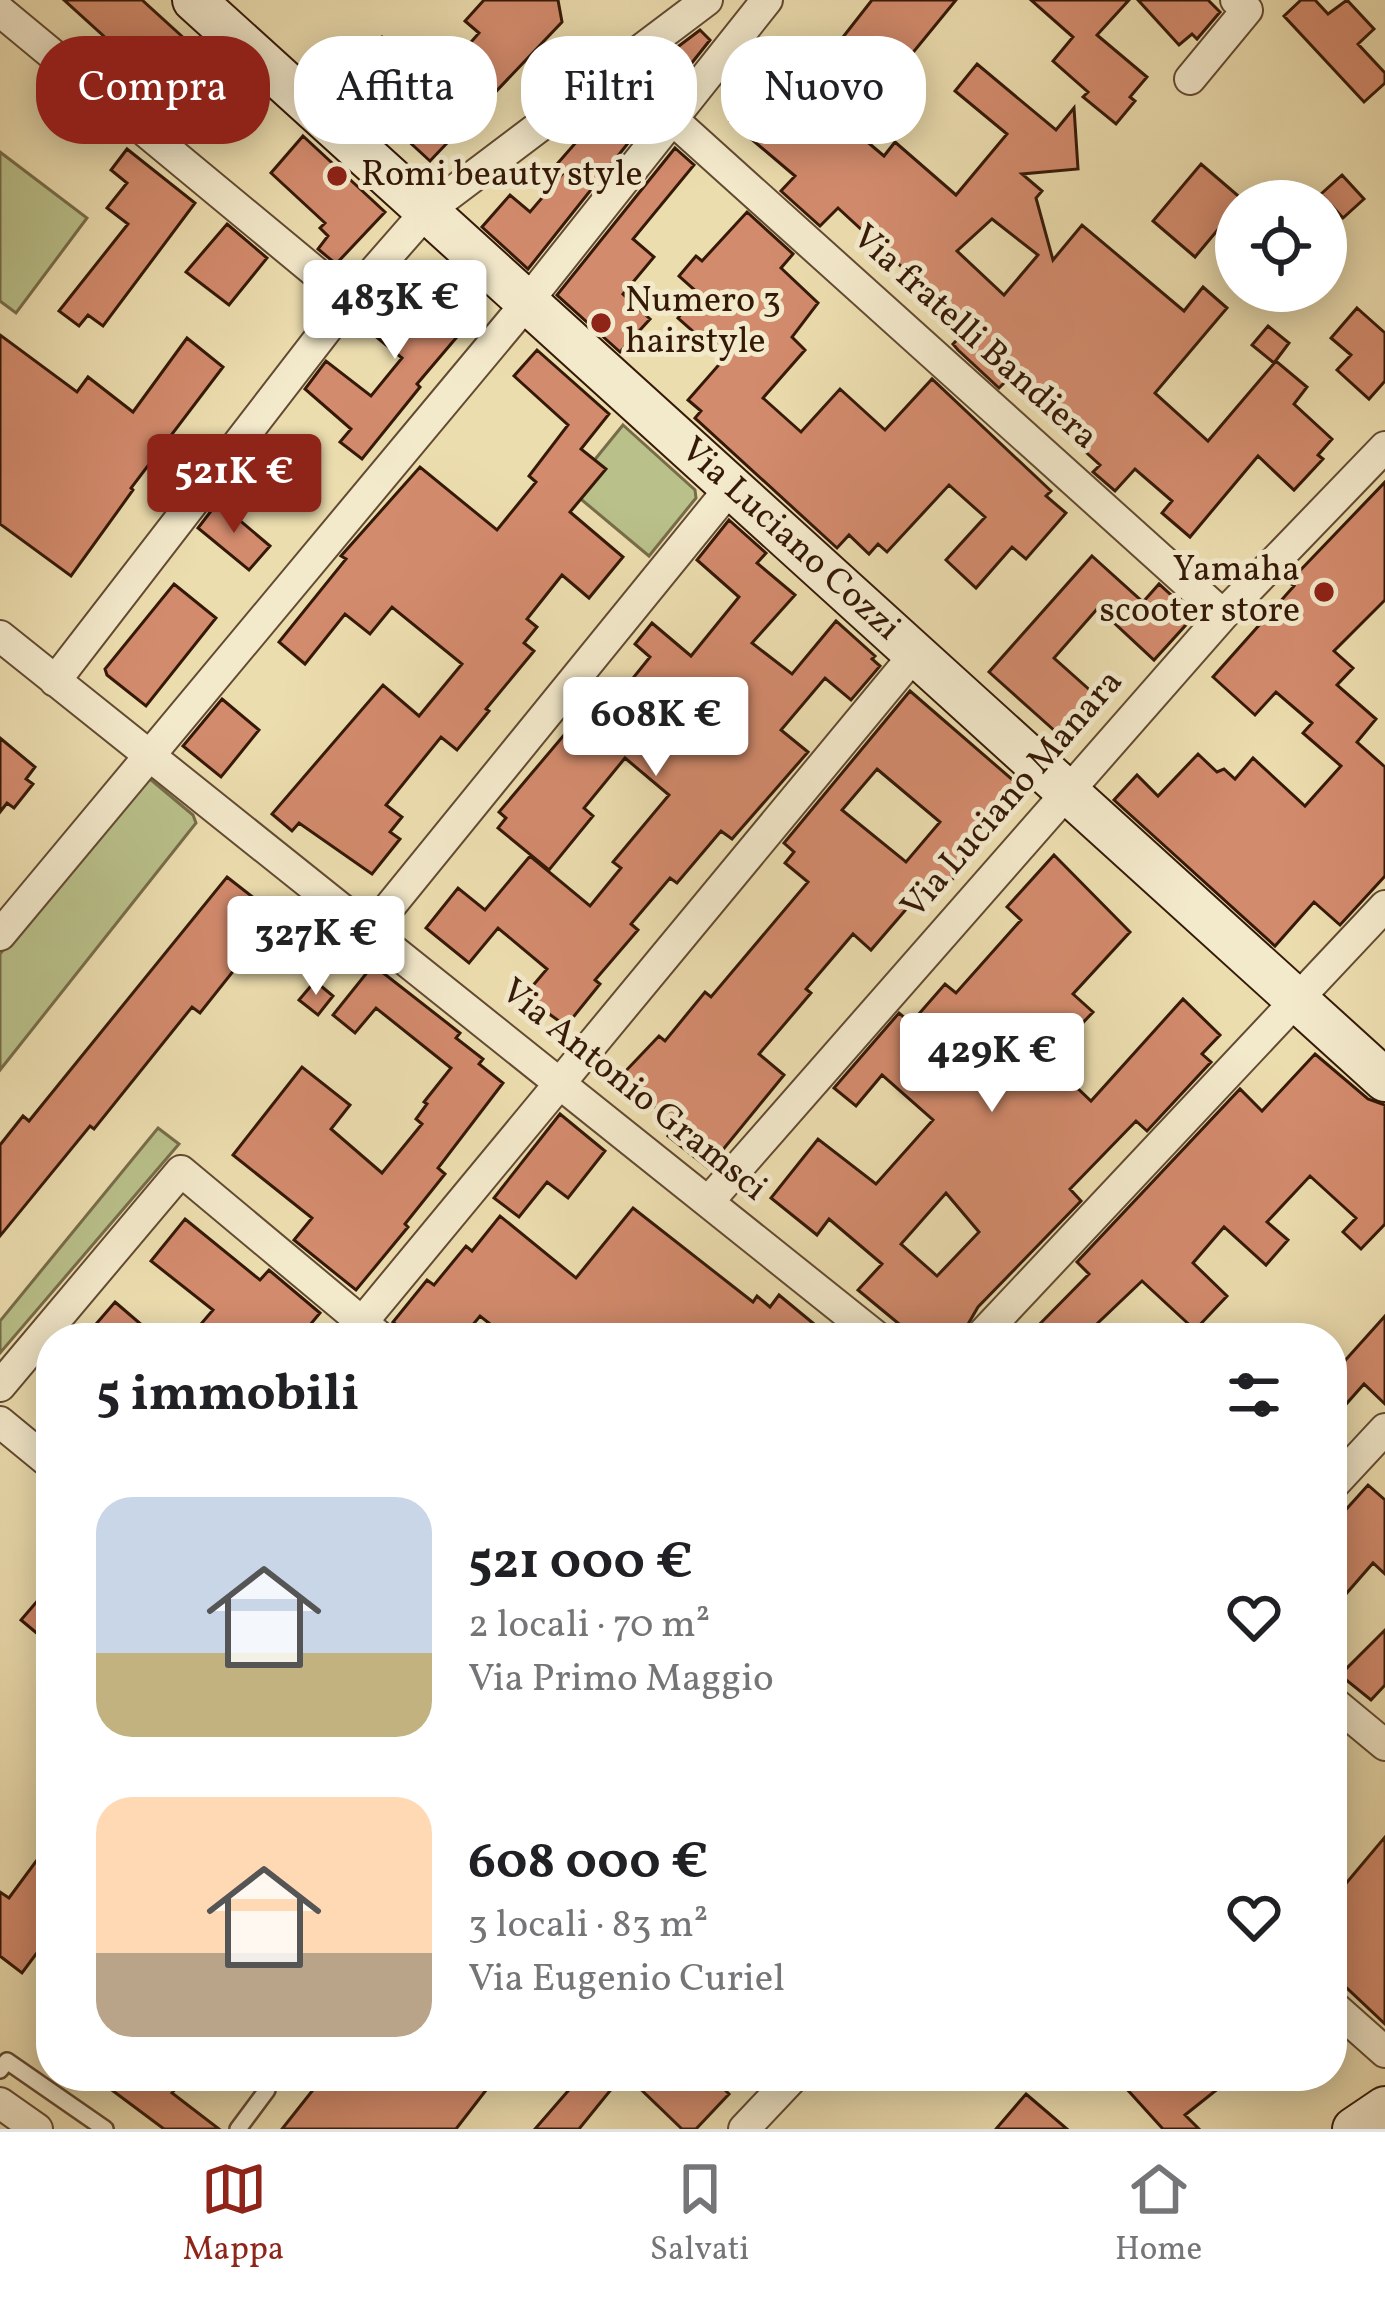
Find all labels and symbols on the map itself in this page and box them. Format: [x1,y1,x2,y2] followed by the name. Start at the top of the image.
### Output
[361,151,643,201] place label: Romi beauty style
[324,163,350,189] marker: Romi beauty style
[840,214,1108,462] street label: Via fratelli Bandiera
[297,260,493,362] pin: 483K €
[625,277,781,368] place label: Numero 3 hairstyle
[588,310,614,336] marker: Numero 3 hairstyle
[668,427,911,653] street label: Via Luciano Cozzi
[136,434,332,536] pin: 521K €
[1100,546,1300,637] place label: Yamaha scooter store
[1311,579,1337,605] marker: Yamaha scooter store
[891,659,1135,931] street label: Via Luciano Manara
[558,677,754,779] pin: 608K €
[218,896,414,998] pin: 327K €
[489,968,777,1214] street label: Via Antonio Gramsci
[894,1013,1090,1115] pin: 429K €

